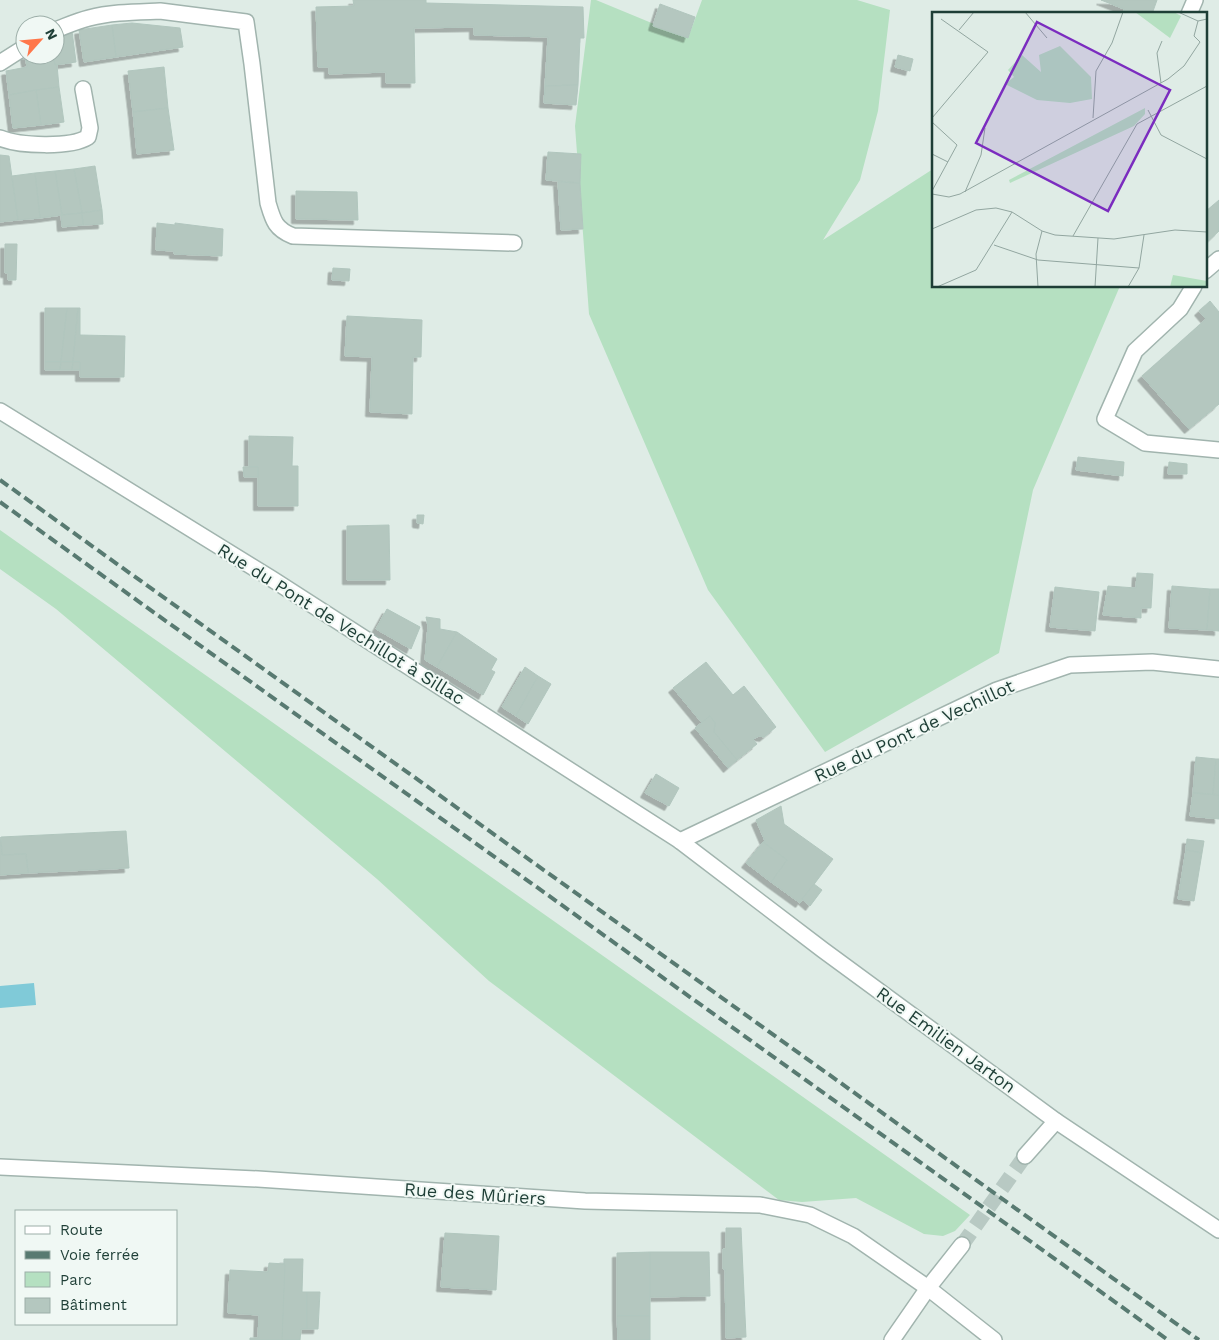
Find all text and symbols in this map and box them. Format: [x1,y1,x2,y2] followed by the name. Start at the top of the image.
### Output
[932,12,1206,288] inset map
[15,15,65,65] north arrow
[42,26,61,42] text: N
[214,539,469,709] street label: Rue du Pont de Vechillot à Sillac
[811,675,1017,786] street label: Rue du Pont de Vechillot
[873,982,1020,1097] street label: Rue Emilien Jarton
[403,1178,547,1209] street label: Rue des Mûriers
[15,1210,178,1325] legend
[60,1221,103,1239] text: Route
[60,1246,139,1264] text: Voie ferrée
[60,1271,92,1289] text: Parc
[60,1296,127,1314] text: Bâtiment

